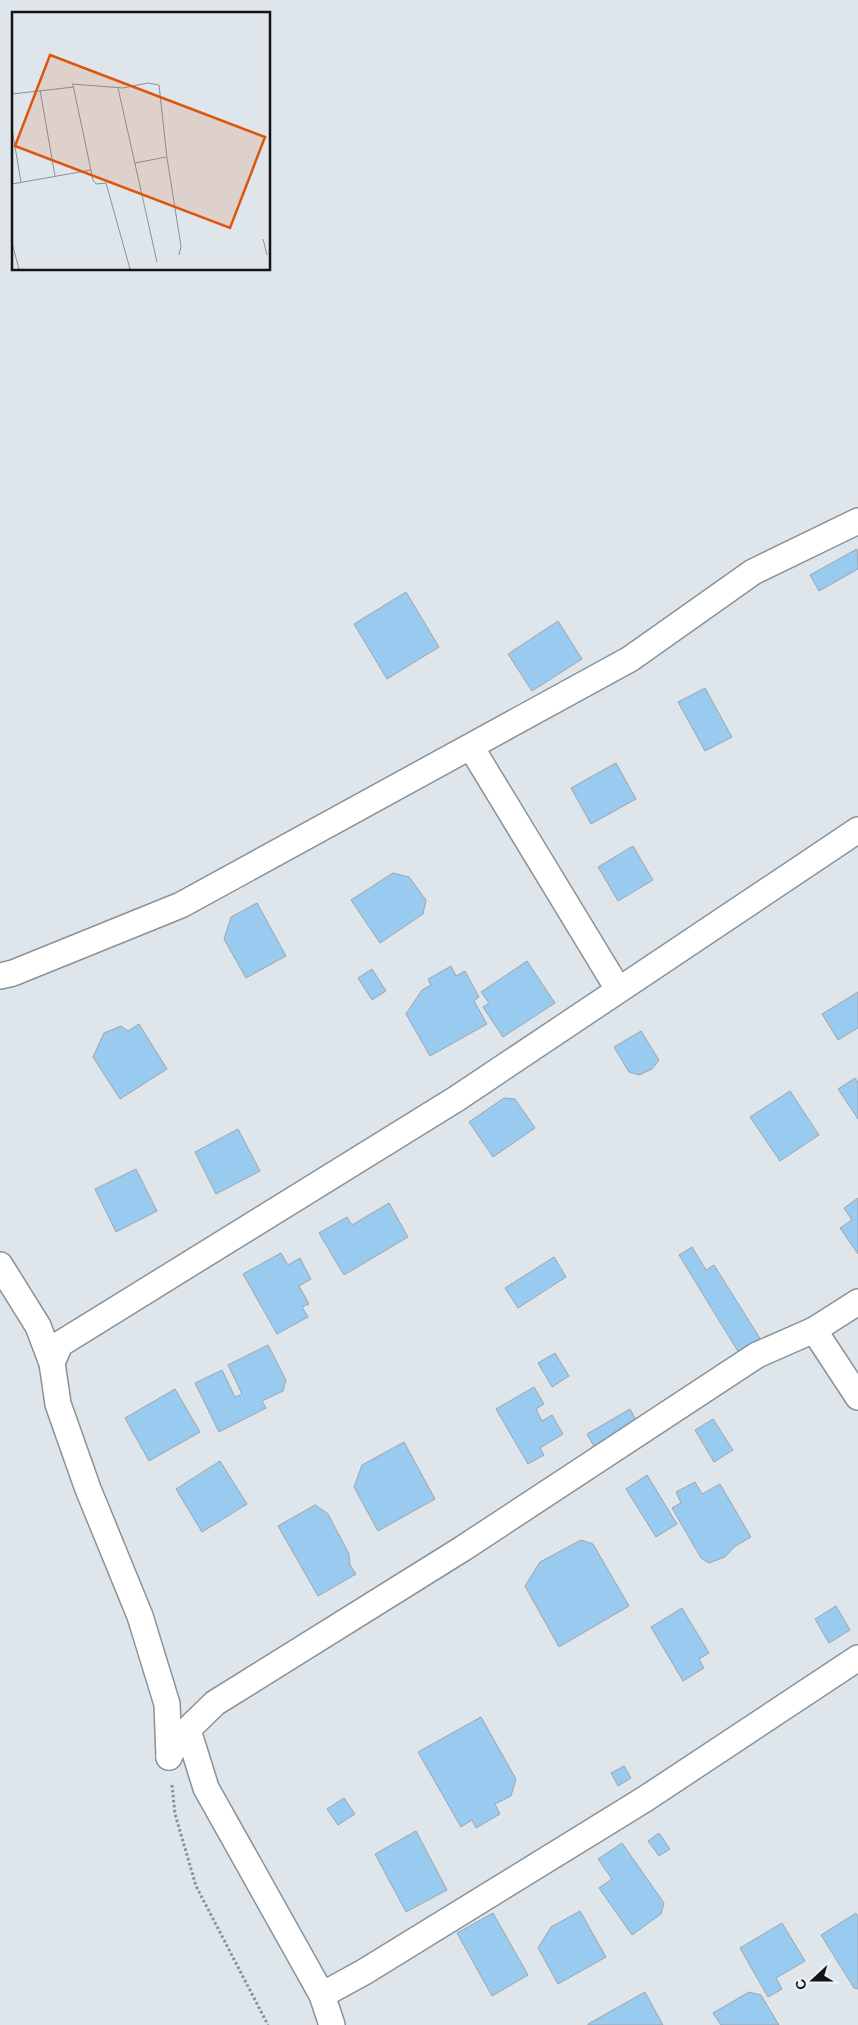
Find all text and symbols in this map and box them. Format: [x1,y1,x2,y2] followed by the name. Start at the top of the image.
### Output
[12,12,270,270] inset map
[788,1955,838,2005] north arrow
[791,1977,810,1993] text: С

